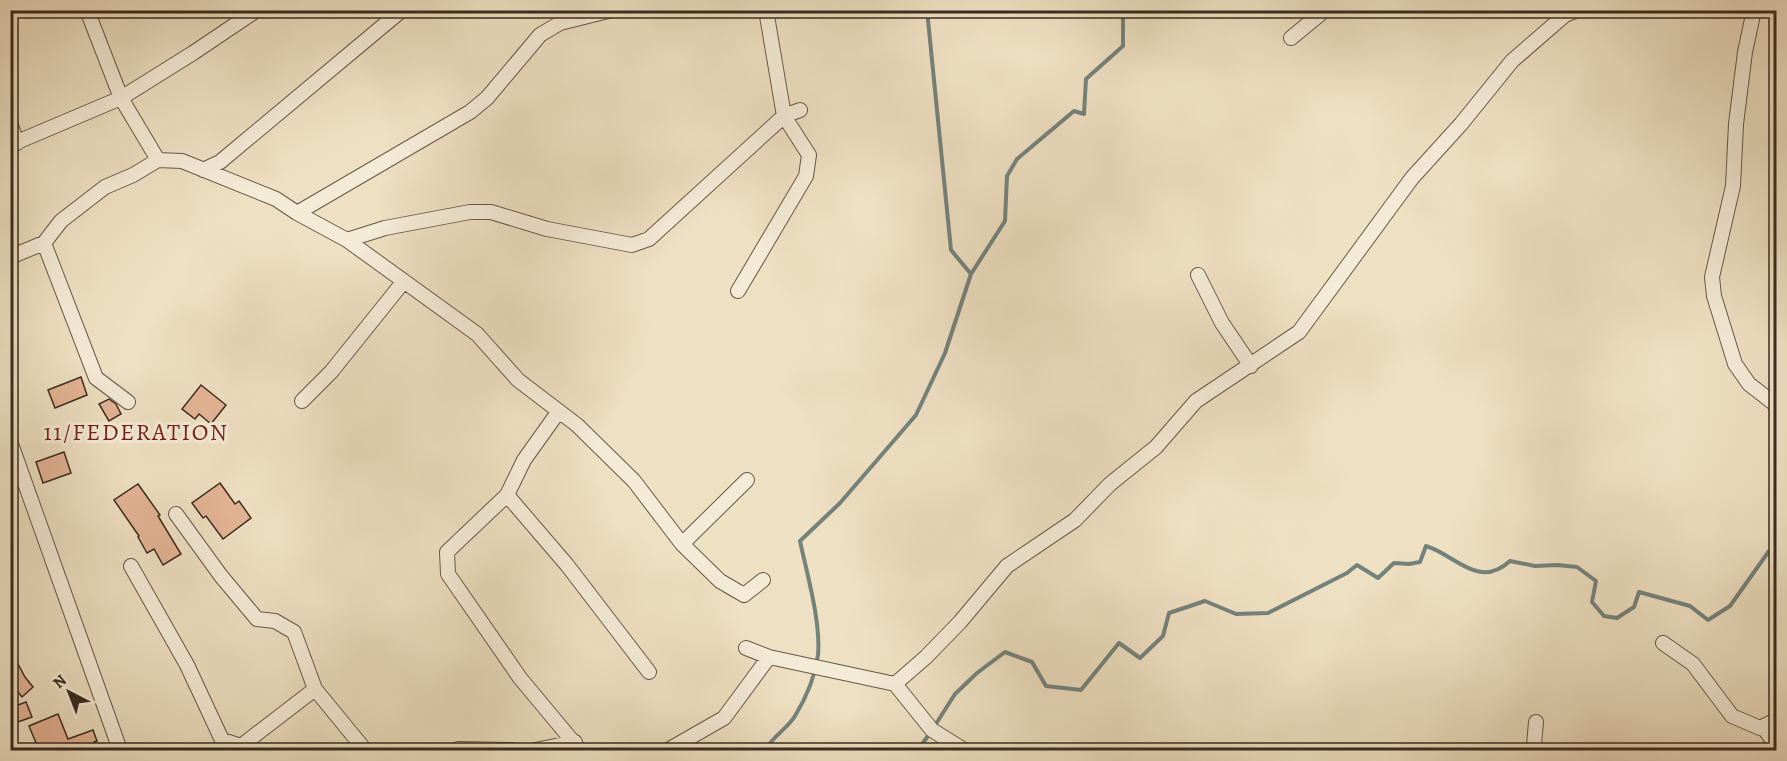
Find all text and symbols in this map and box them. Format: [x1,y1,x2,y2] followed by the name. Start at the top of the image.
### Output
[43,416,229,448] district label: 11/FEDERATION
[39,662,99,722] north arrow
[48,669,72,694] text: N

